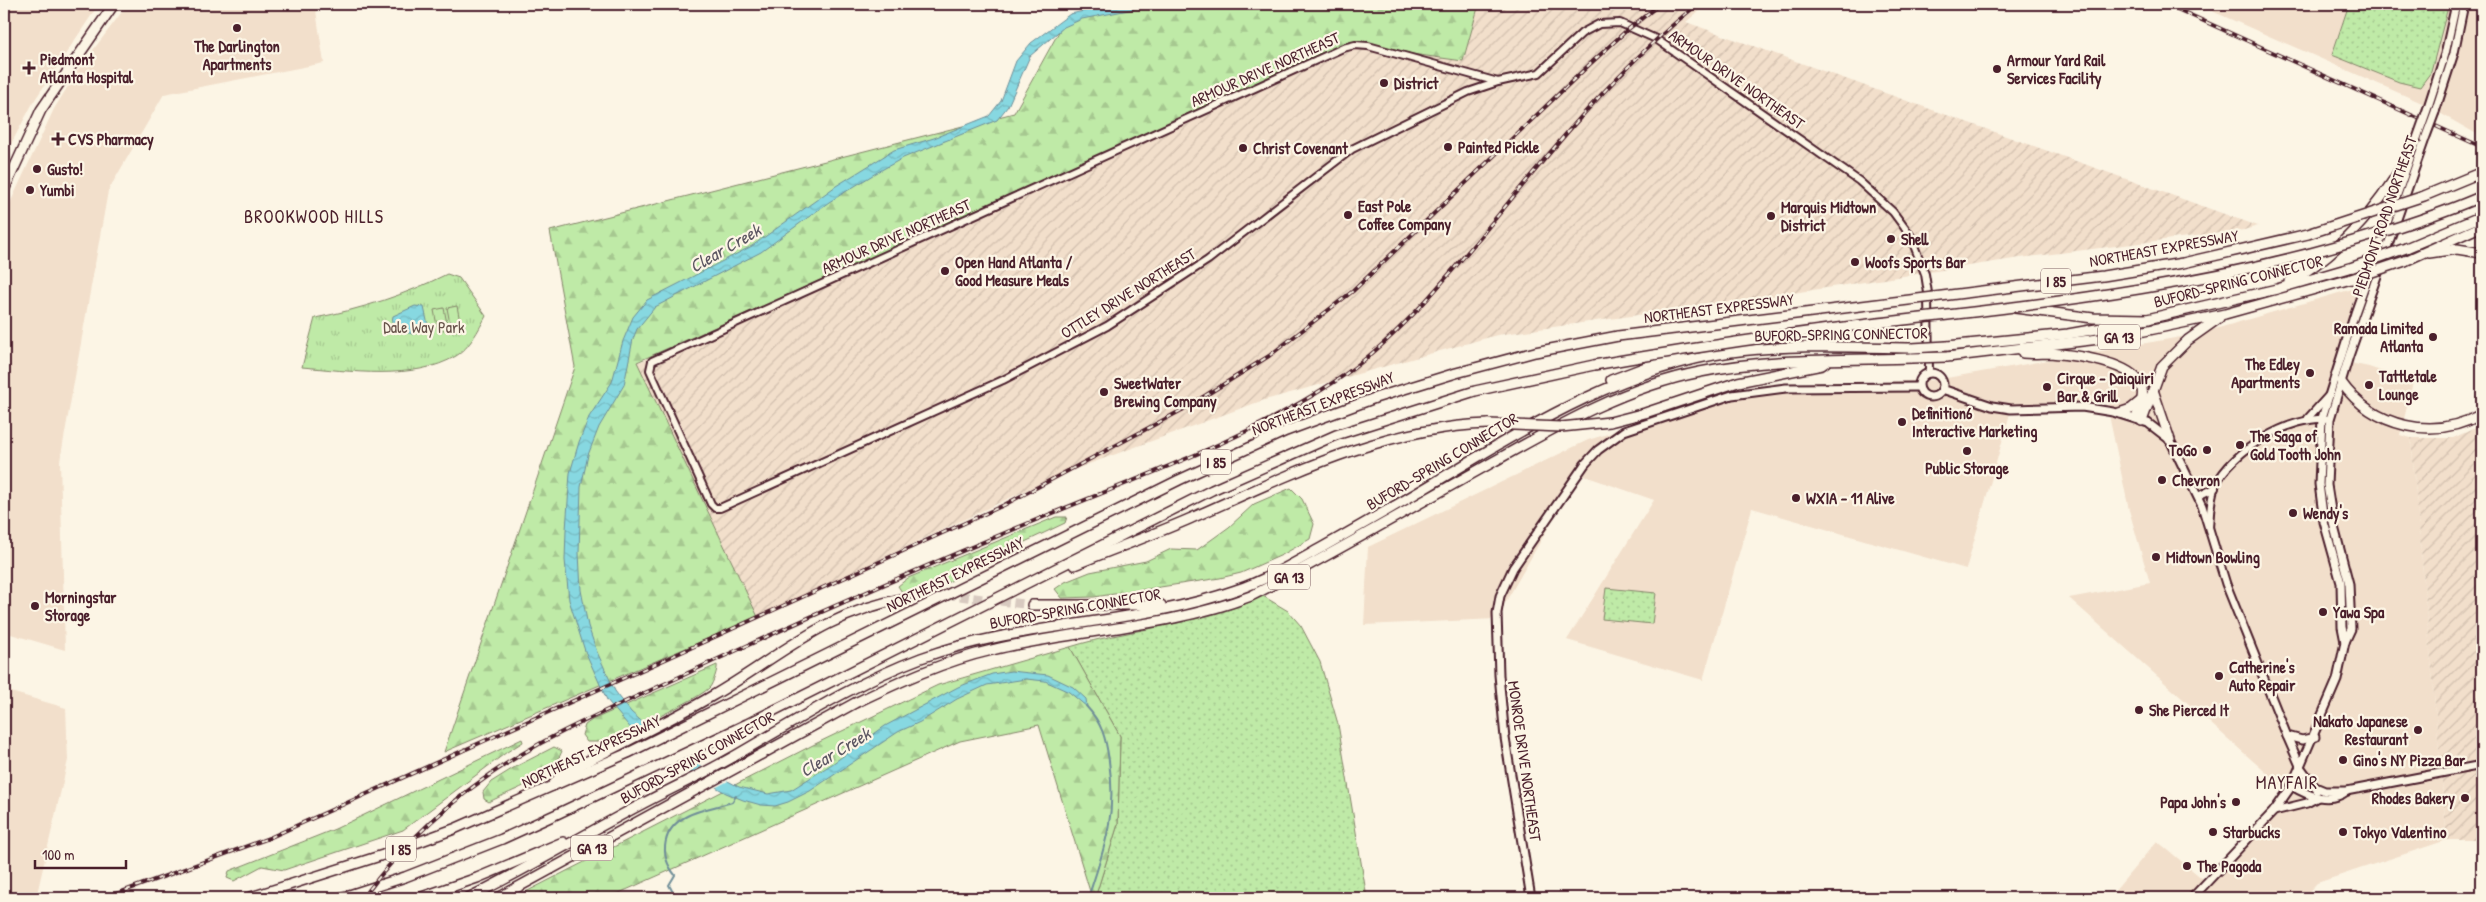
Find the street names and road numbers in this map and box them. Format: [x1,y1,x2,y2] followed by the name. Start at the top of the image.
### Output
[1665,24,1810,134] street label: ARMOUR DRIVE NORTHEAST
[1187,26,1343,112] street label: ARMOUR DRIVE NORTHEAST
[2346,132,2422,299] street label: PIEDMONT ROAD NORTHEAST
[818,193,974,279] street label: ARMOUR DRIVE NORTHEAST
[2088,224,2240,272] street label: NORTHEAST EXPRESSWAY
[1056,242,1200,344] street label: OTTLEY DRIVE NORTHEAST
[2151,249,2325,313] street label: BUFORD-SPRING CONNECTOR
[2041,268,2071,294] road number: I 85
[1643,288,1795,328] street label: NORTHEAST EXPRESSWAY
[1754,321,1928,347] street label: BUFORD-SPRING CONNECTOR
[2098,324,2140,350] road number: GA 13
[1248,366,1398,440] street label: NORTHEAST EXPRESSWAY
[1362,407,1522,515] street label: BUFORD-SPRING CONNECTOR
[1201,450,1231,474] road number: I 85
[882,531,1028,617] street label: NORTHEAST EXPRESSWAY
[1268,564,1310,590] road number: GA 13
[988,582,1162,634] street label: BUFORD-SPRING CONNECTOR
[1503,679,1547,843] street label: MONROE DRIVE NORTHEAST
[616,705,778,809] street label: BUFORD-SPRING CONNECTOR
[518,709,664,793] street label: NORTHEAST EXPRESSWAY
[386,836,416,862] road number: I 85
[571,836,613,860] road number: GA 13

